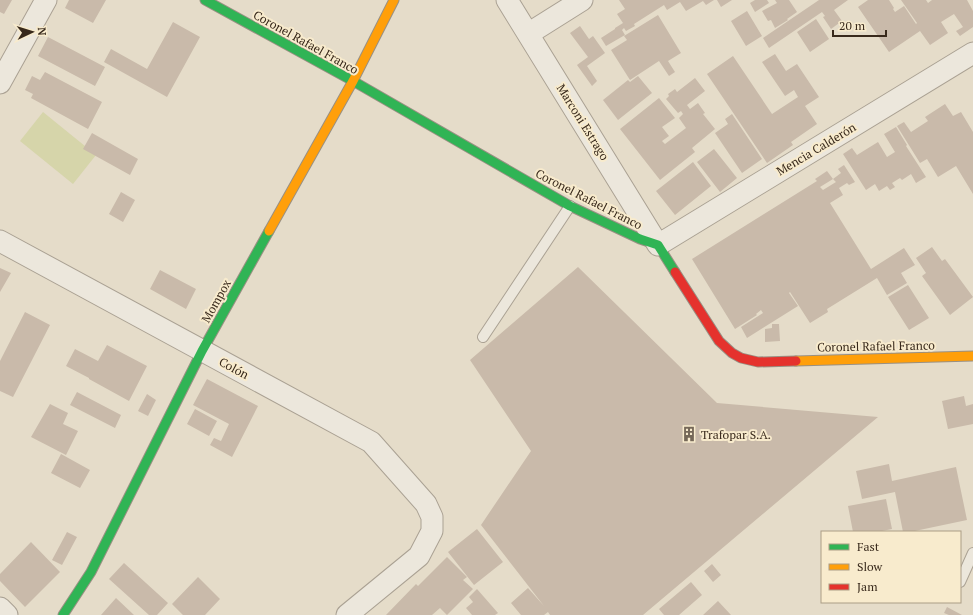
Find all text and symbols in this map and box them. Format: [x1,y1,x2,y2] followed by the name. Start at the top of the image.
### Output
[251,7,361,77] street label: Coronel Rafael Franco
[12,12,52,52] north arrow
[833,12,886,38] scale bar
[839,18,866,33] text: 20 m
[35,27,49,37] text: N
[554,81,613,163] street label: Marconi Estrago
[773,119,859,179] street label: Mencia Calderón
[533,166,645,233] street label: Coronel Rafael Franco
[198,276,234,325] street label: Mompox
[817,337,935,355] street label: Coronel Rafael Franco
[217,354,251,382] street label: Colón
[680,425,698,443] building icon: Trafopar S.A.
[701,427,771,442] place label: Trafopar S.A.
[821,531,961,603] legend
[857,539,880,554] text: Fast
[857,559,883,574] text: Slow
[857,579,878,594] text: Jam

